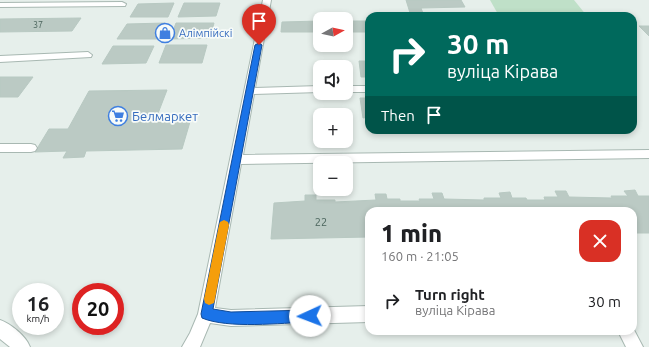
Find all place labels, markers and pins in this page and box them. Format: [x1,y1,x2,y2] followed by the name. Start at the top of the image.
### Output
[242,4,276,45] pin
[154,22,176,44] shop icon: Алімпійскі
[179,27,232,39] place label: Алімпійскі
[107,105,129,127] supermarket icon: Белмаркет
[132,109,198,123] place label: Белмаркет

